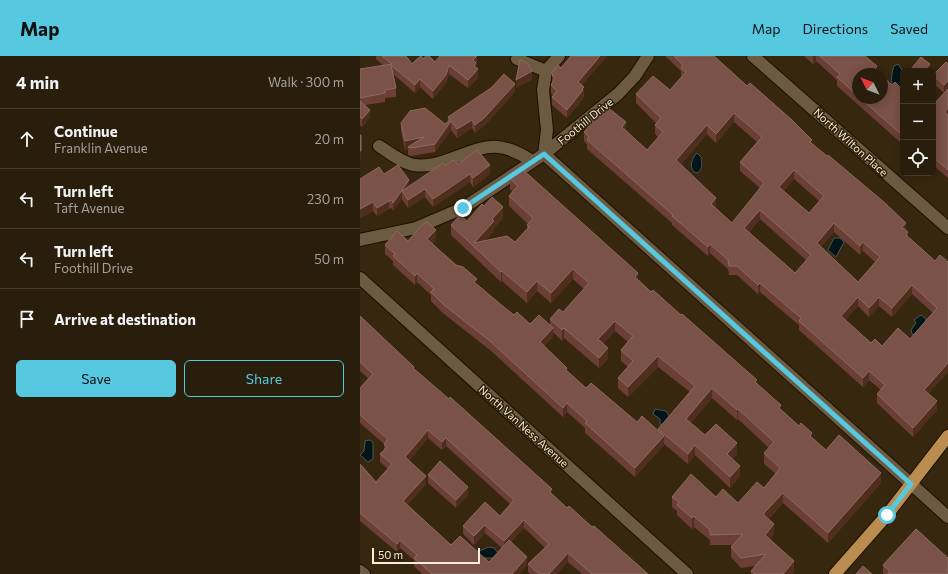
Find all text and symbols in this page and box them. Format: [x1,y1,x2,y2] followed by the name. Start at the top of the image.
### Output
[20,17,59,40] text: Map
[752,20,781,37] text: Map
[803,20,868,37] text: Directions
[890,20,928,37] text: Saved
[852,68,888,104] north arrow
[900,68,936,176] map controls
[900,68,936,104] button: +
[16,72,59,93] text: 4 min
[268,74,344,90] text: Walk · 300 m
[555,95,615,147] street label: Foothill Drive
[900,104,936,140] button: −
[811,105,891,179] street label: North Wilton Place
[54,122,118,140] text: Continue
[16,128,38,150] icon: ahead
[315,131,344,147] text: 20 m
[54,140,148,156] text: Franklin Avenue
[900,140,936,176] button: locate
[54,182,113,200] text: Turn left
[16,188,38,210] icon: left
[307,191,344,207] text: 230 m
[454,199,472,217] route end
[54,200,124,216] text: Taft Avenue
[54,242,113,260] text: Turn left
[16,248,38,270] icon: left
[314,251,344,267] text: 50 m
[54,260,133,276] text: Foothill Drive
[16,308,38,330] icon: arrive
[54,310,196,328] text: Arrive at destination
[16,360,176,397] button: Save
[184,360,344,397] button: Share
[476,382,572,470] street label: North Van Ness Avenue
[878,506,896,524] route start
[372,546,480,565] scale bar
[378,548,403,561] text: 50 m

